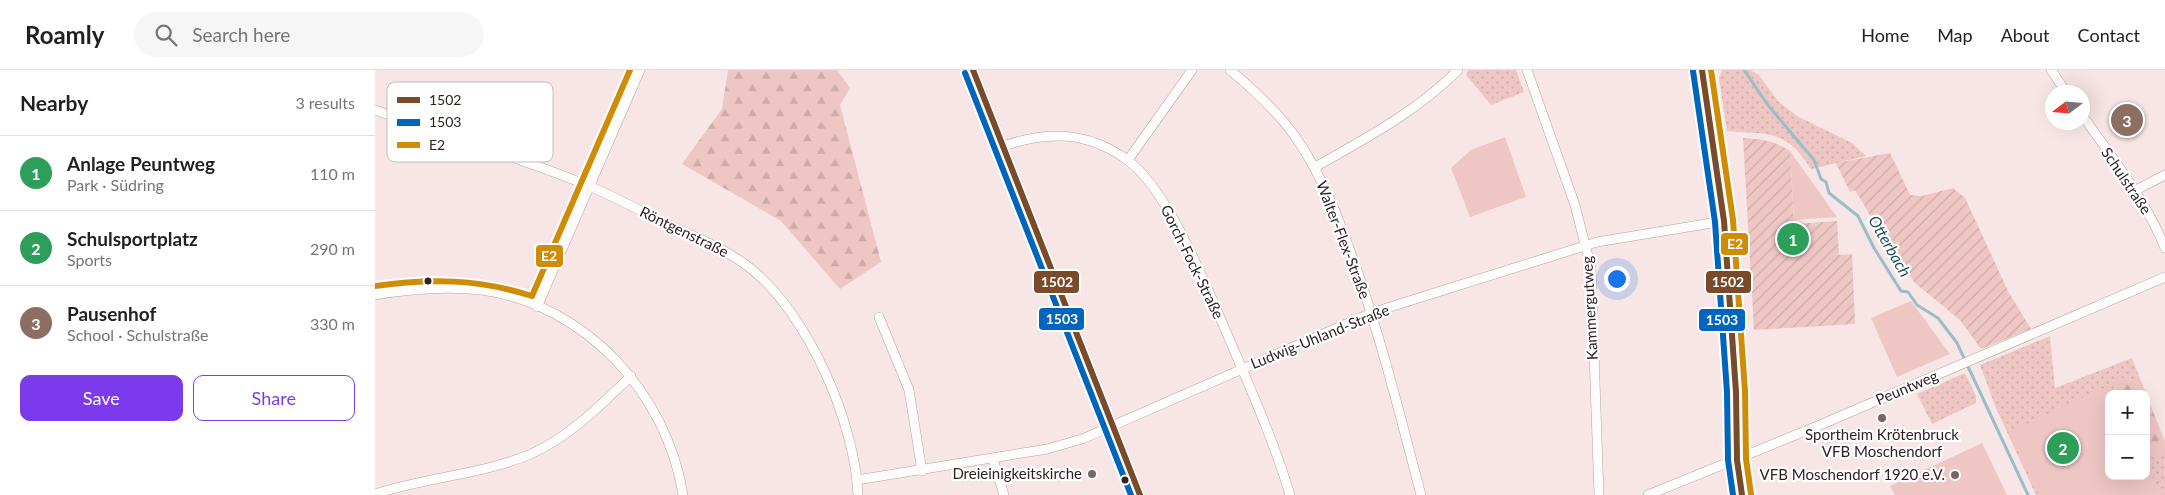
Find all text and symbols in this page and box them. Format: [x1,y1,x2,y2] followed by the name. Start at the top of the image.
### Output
[134,12,484,57] search box
[25,20,104,49] text: Roamly
[152,21,180,49] icon: search
[192,23,290,46] text: Search here
[1861,24,1909,46] text: Home
[1937,24,1973,46] text: Map
[2001,24,2050,46] text: About
[2078,24,2140,46] text: Contact
[387,82,553,162] legend
[2045,85,2090,130] north arrow
[20,90,88,115] text: Nearby
[429,91,461,108] text: 1502
[295,93,355,112] text: 3 results
[2111,101,2143,139] pin: 3
[429,113,461,130] text: 1503
[429,136,445,153] text: E2
[2098,144,2156,217] street label: Schulstraße
[67,152,215,175] text: Anlage Peuntweg
[31,164,41,183] text: 1
[310,164,355,183] text: 110 m
[67,175,164,194] text: Park · Südring
[1313,178,1375,301] street label: Walter-Flex-Straße
[637,202,732,260] street label: Röntgenstraße
[1158,202,1228,322] street label: Gorch-Fock-Straße
[1865,212,1916,280] water label: Otterbach
[1777,220,1809,258] pin: 1
[67,227,198,250] text: Schulsportplatz
[1720,232,1749,256] line badge: E2
[1727,235,1743,252] text: E2
[31,239,41,258] text: 2
[310,239,355,258] text: 290 m
[535,244,564,268] line badge: E2
[541,247,557,264] text: E2
[67,250,112,269] text: Sports
[1577,255,1601,361] street label: Kammergutweg
[1604,266,1630,292] your location
[1033,270,1080,294] line badge: 1502
[1705,270,1752,294] line badge: 1502
[1041,273,1073,290] text: 1502
[1712,273,1744,290] text: 1502
[423,276,433,286] unlabelled marker
[1248,300,1392,372] street label: Ludwig-Uhland-Straße
[67,302,156,325] text: Pausenhof
[1038,307,1085,331] line badge: 1503
[1698,308,1746,332] line badge: 1503
[1046,310,1078,327] text: 1503
[1706,311,1738,328] text: 1503
[31,314,41,333] text: 3
[310,314,355,333] text: 330 m
[67,325,208,344] text: School · Schulstraße
[1873,366,1941,408] street label: Peuntweg
[20,375,183,421] button: Save
[193,375,355,421] button: Share
[2105,390,2150,480] map controls
[2105,390,2150,435] button: +
[1876,412,1888,424] marker: Sportheim Krötenbruck VFB Moschendorf
[1805,425,1959,460] place label: Sportheim Krötenbruck VFB Moschendorf
[2047,429,2079,467] pin: 2
[2105,435,2150,480] button: −
[952,464,1082,482] place label: Dreieinigkeitskirche
[1760,465,1945,483] place label: VFB Moschendorf 1920 e.V.
[1086,468,1098,480] marker: Dreieinigkeitskirche
[1949,469,1961,481] marker: VFB Moschendorf 1920 e.V.
[1120,475,1130,485] unlabelled marker

